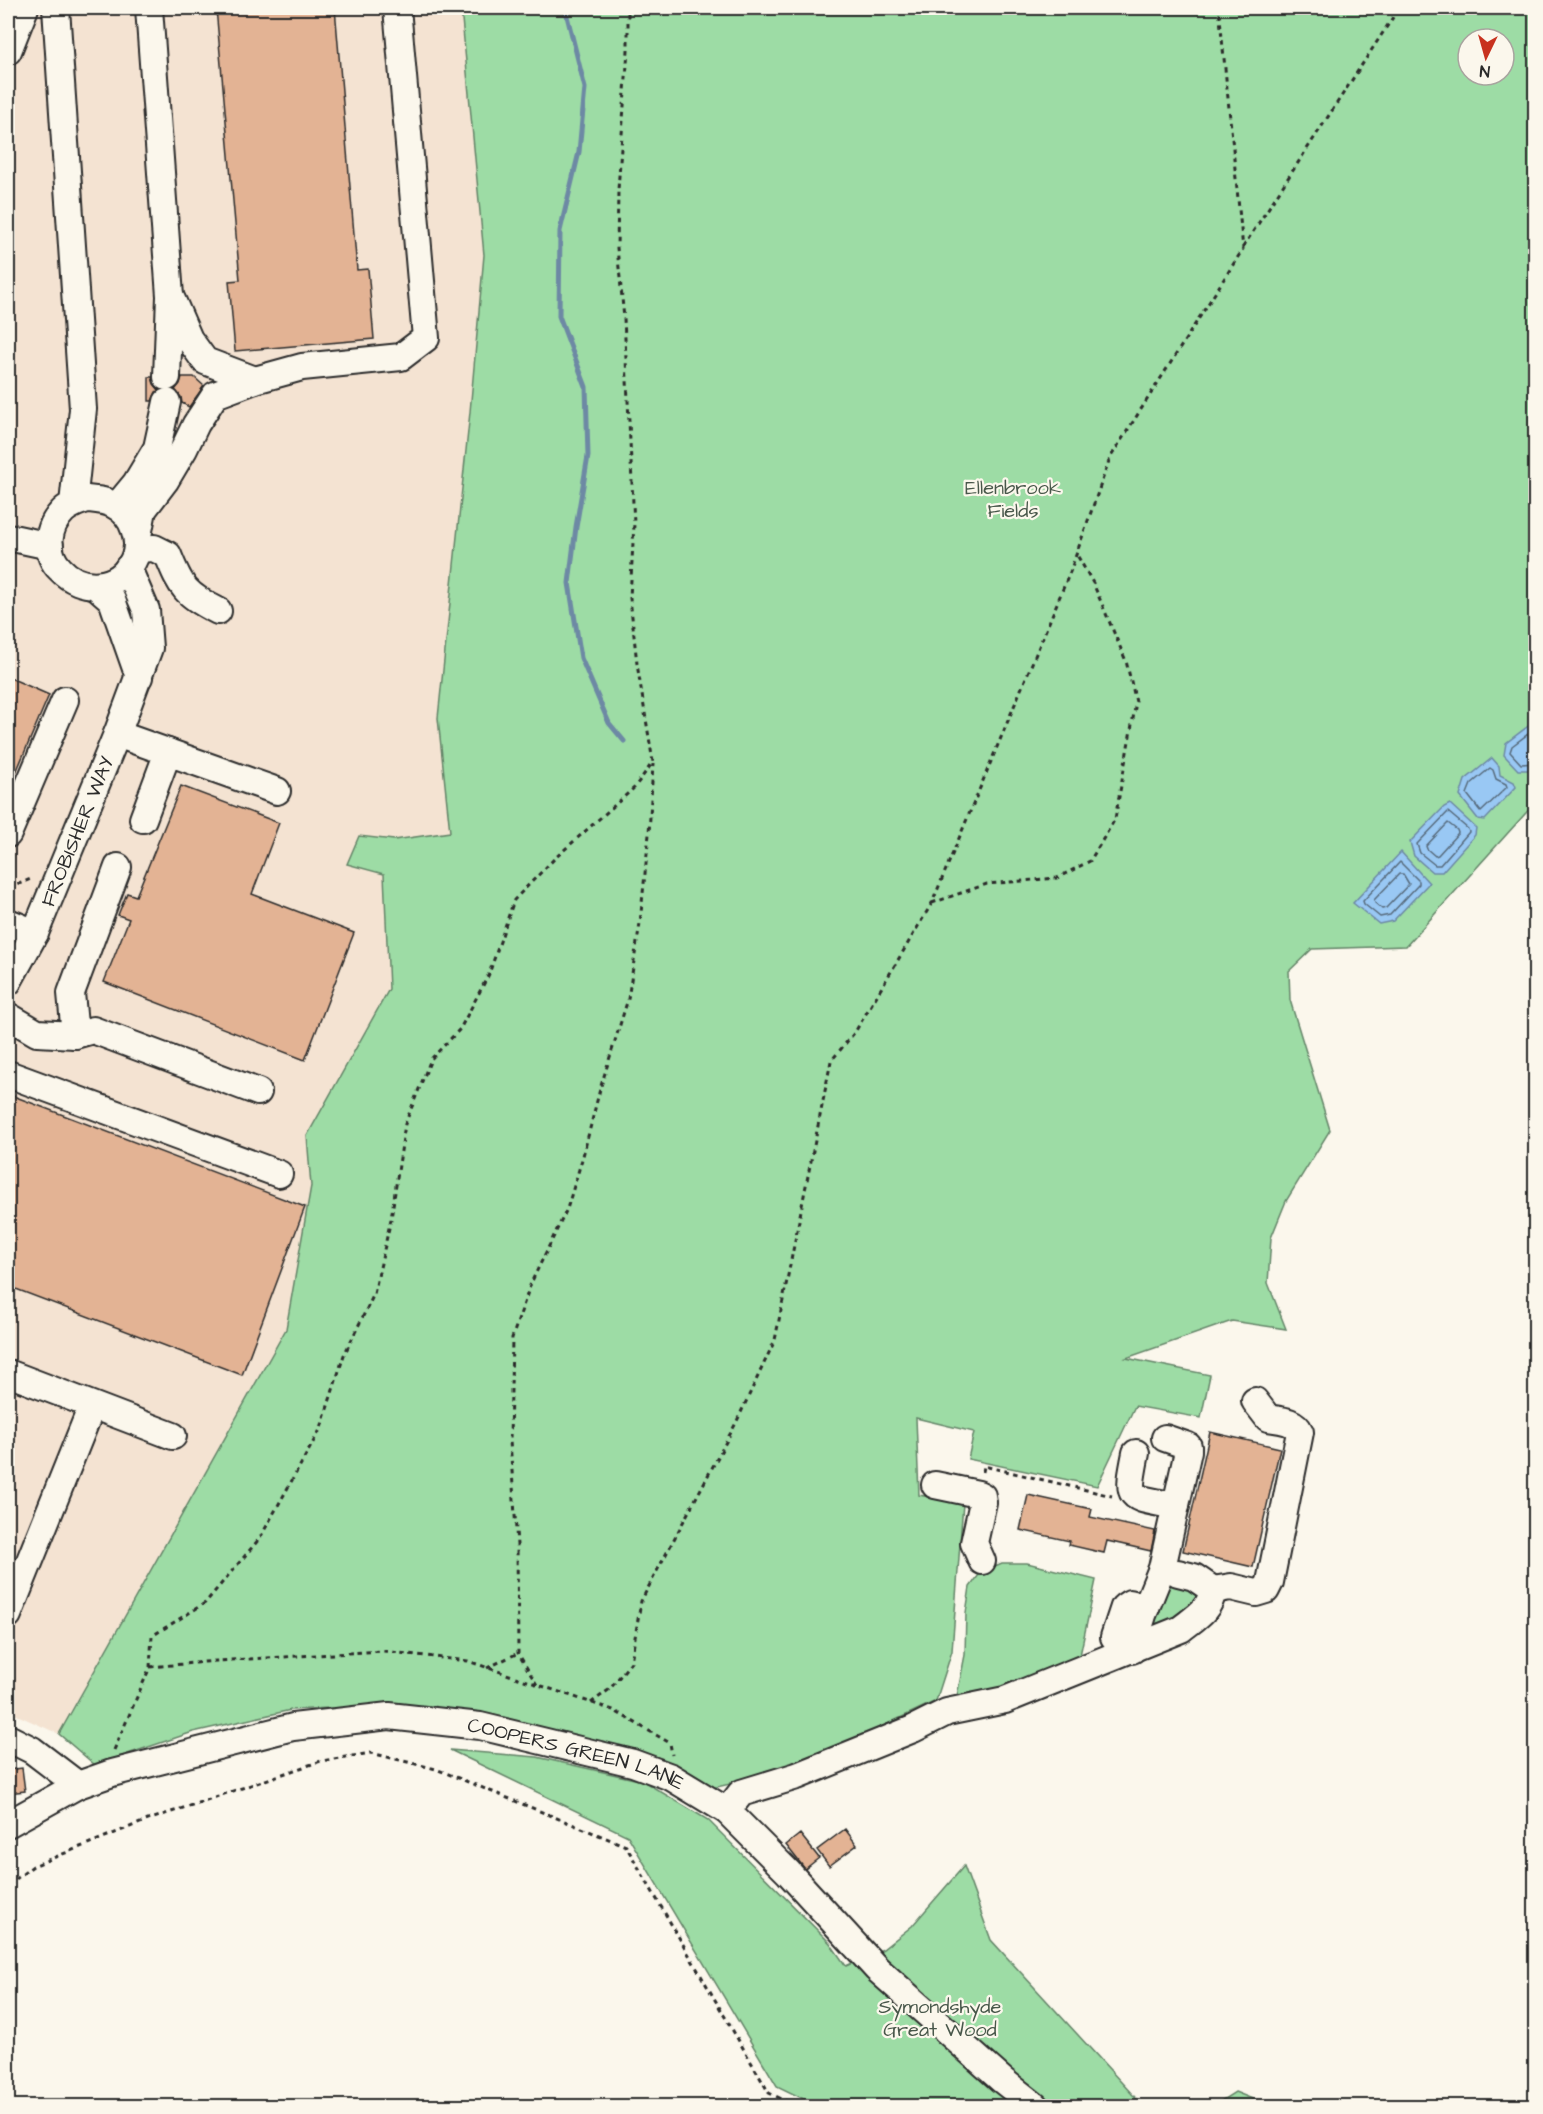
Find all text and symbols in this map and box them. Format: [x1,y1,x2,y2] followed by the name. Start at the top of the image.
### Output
[1456,27,1516,87] north arrow
[1479,60,1491,82] text: N
[965,474,1061,525] park label: Ellenbrook Fields
[34,752,121,911] street label: FROBISHER WAY
[466,1712,690,1797] street label: COOPERS GREEN LANE
[879,1993,1002,2044] park label: Symondshyde Great Wood

